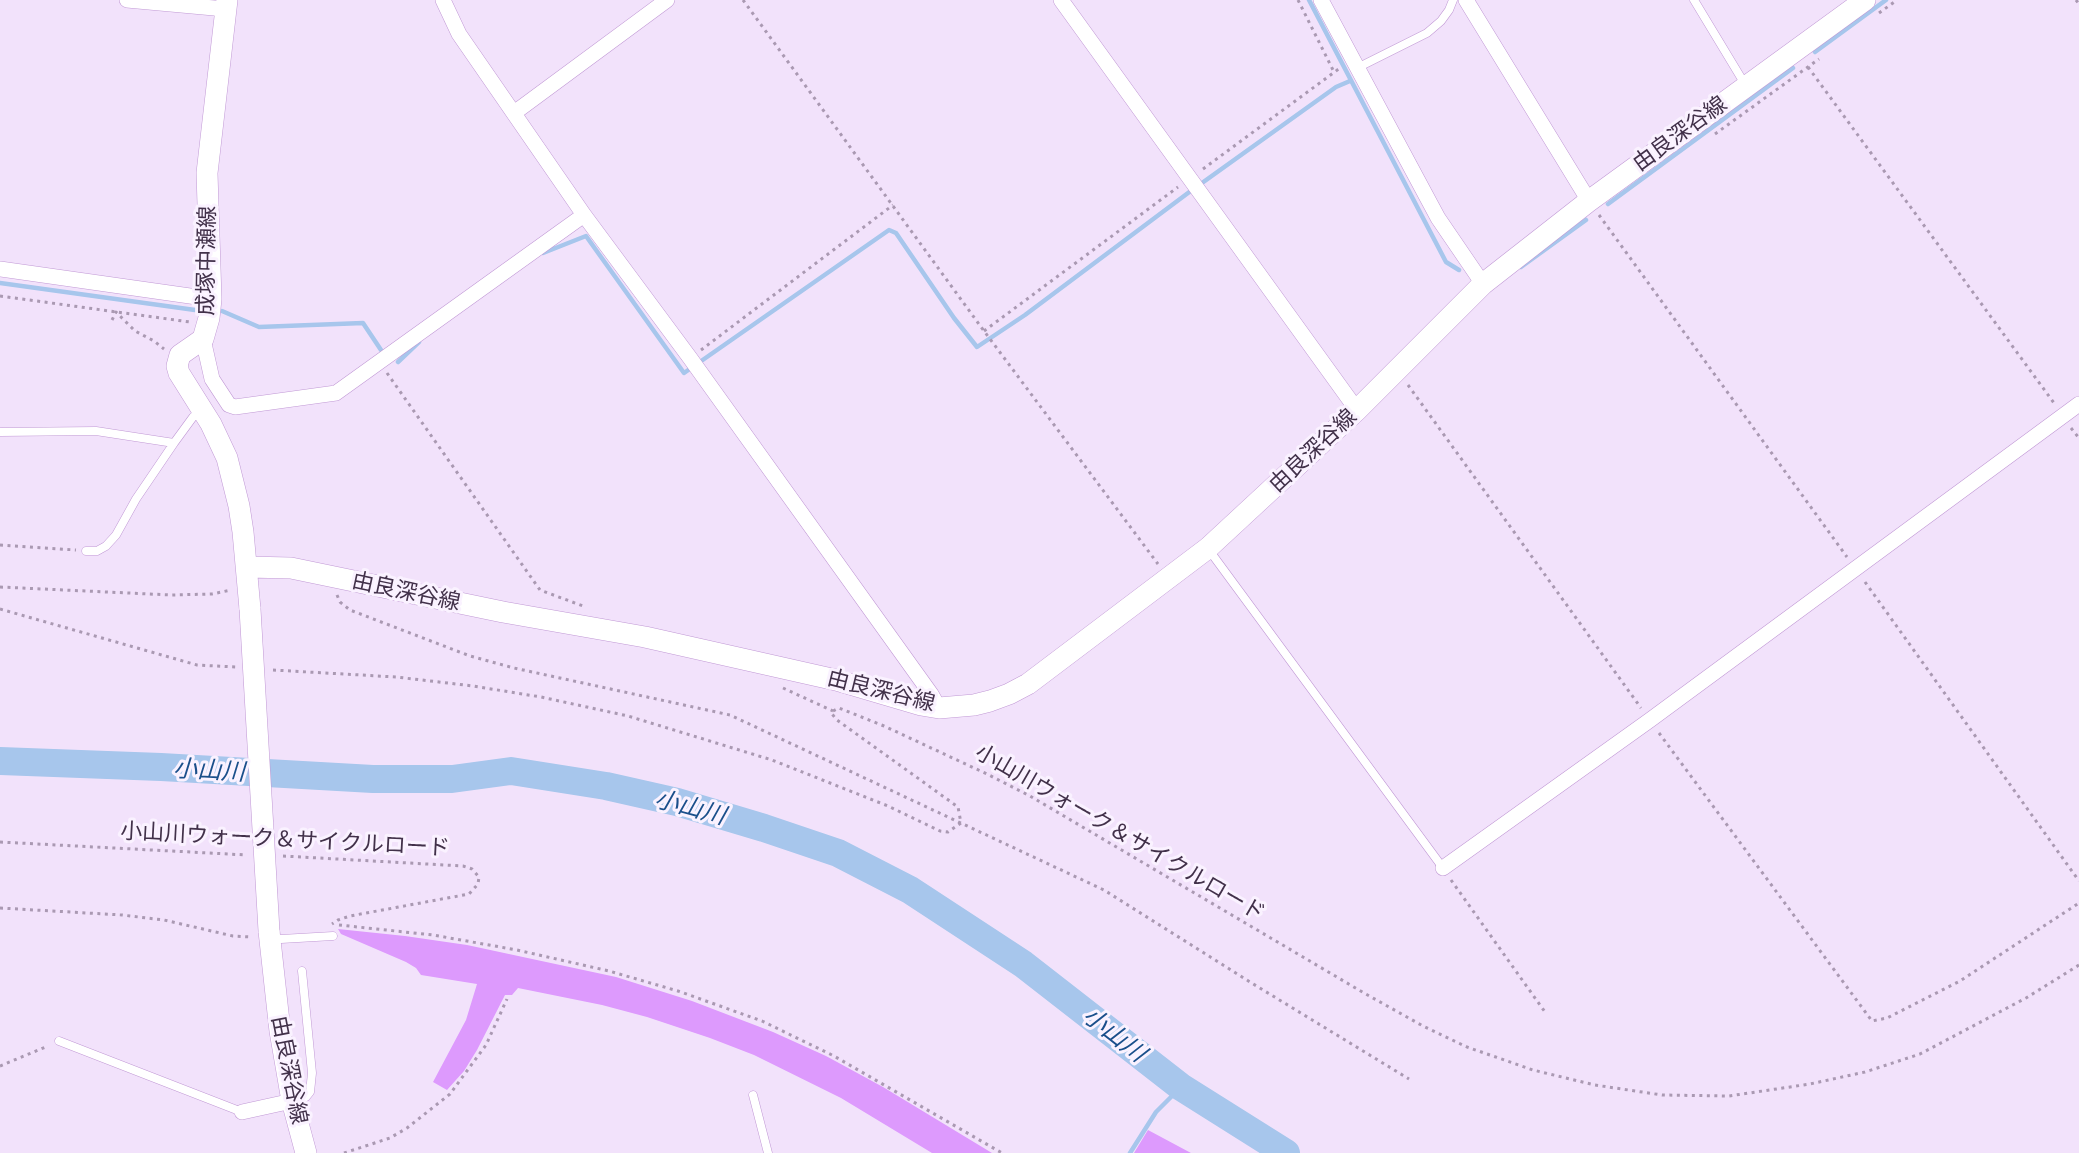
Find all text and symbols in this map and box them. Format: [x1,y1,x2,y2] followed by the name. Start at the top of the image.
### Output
[1628,91,1732,177] street label: 由良深谷線
[193,206,221,316] street label: 成塚中瀬線
[1264,404,1362,498] street label: 由良深谷線
[349,568,463,616] street label: 由良深谷線
[824,665,938,717] street label: 由良深谷線
[971,739,1269,927] street label: 小山川ウォーク＆サイクルロード
[172,755,246,787] water label: 小山川
[651,785,729,831] water label: 小山川
[120,818,450,862] street label: 小山川ウォーク＆サイクルロード
[1077,1001,1151,1069] water label: 小山川
[266,1013,312,1127] street label: 由良深谷線

